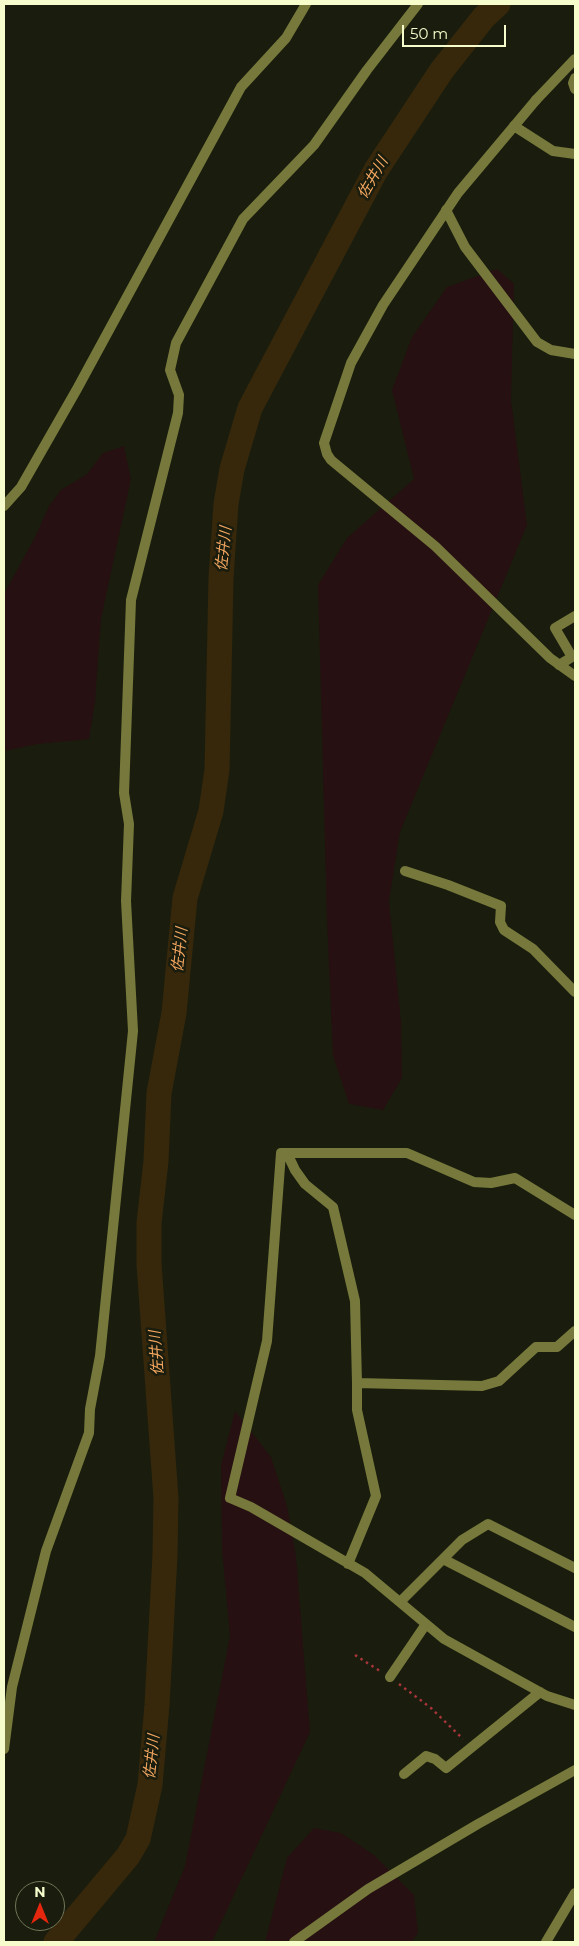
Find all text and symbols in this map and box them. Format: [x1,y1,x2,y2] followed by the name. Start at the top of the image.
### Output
[404,15,508,47] scale bar
[410,24,448,43] text: 50 m
[354,154,392,202] water label: 佐井川
[213,526,235,572] water label: 佐井川
[169,927,191,973] water label: 佐井川
[146,1330,168,1376] water label: 佐井川
[141,1734,163,1780] water label: 佐井川
[15,1881,65,1931] north arrow
[34,1883,46,1901] text: N

